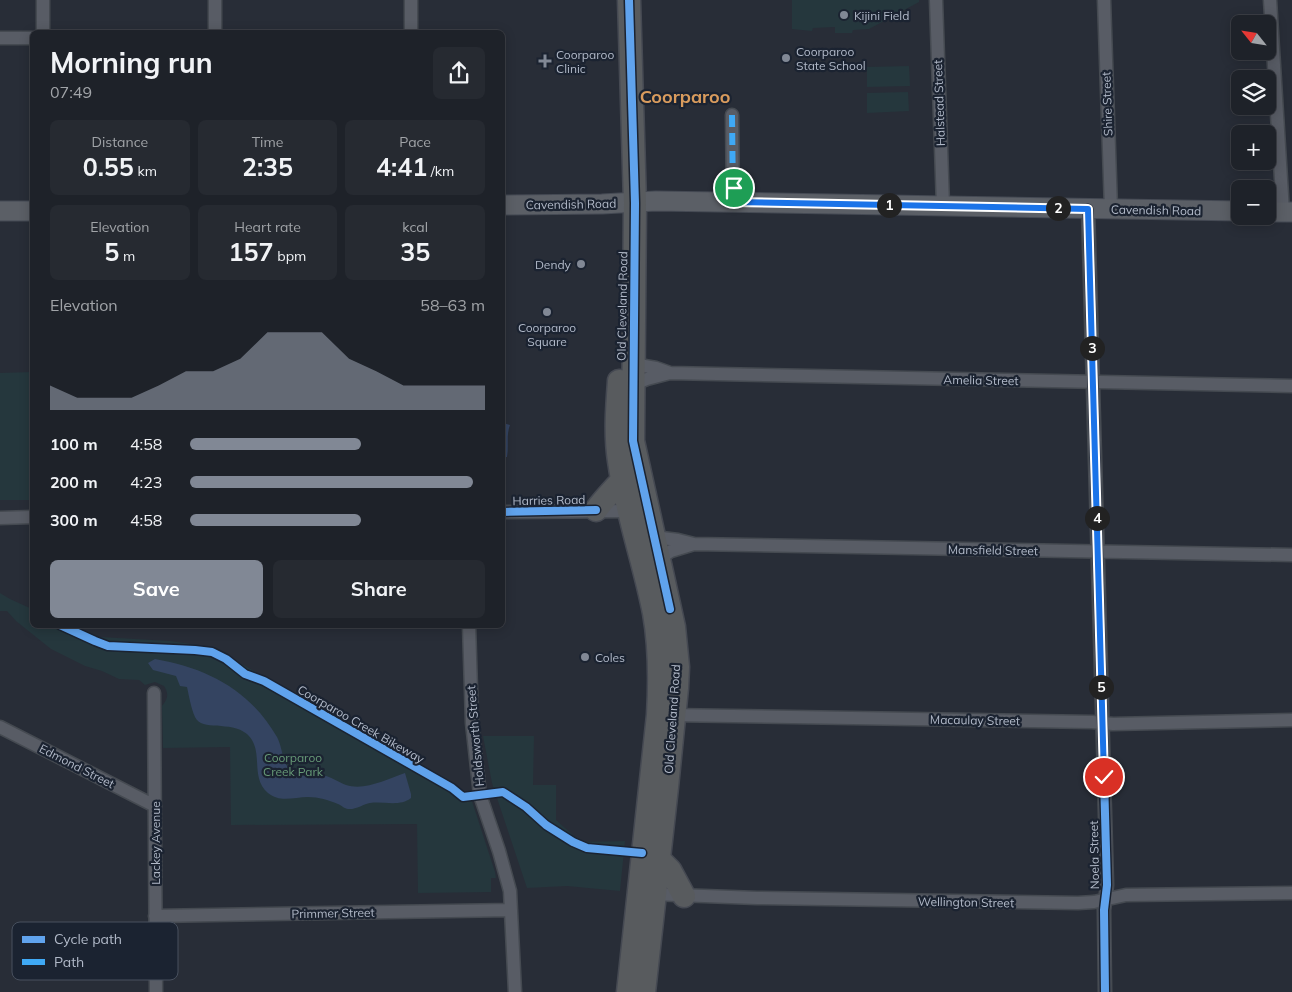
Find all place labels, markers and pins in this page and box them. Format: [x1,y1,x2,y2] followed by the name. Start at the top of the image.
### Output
[854,8,909,23] place label: Kijini Field
[838,9,850,21] marker: Kijini Field
[796,44,866,73] place label: Coorparoo State School
[556,47,614,76] place label: Coorparoo Clinic
[780,52,792,64] marker: Coorparoo State School
[538,54,552,68] marker: Coorparoo Clinic
[713,167,755,209] pin
[876,192,902,218] pin: 1
[1046,196,1070,220] pin: 2
[535,257,572,272] place label: Dendy
[575,258,587,270] marker: Dendy
[541,306,553,318] marker: Coorparoo Square
[518,320,576,349] place label: Coorparoo Square
[1080,336,1104,360] pin: 3
[1084,506,1110,530] pin: 4
[595,650,625,665] place label: Coles
[579,651,591,663] marker: Coles
[1088,674,1114,700] pin: 5
[1083,756,1125,798] pin

